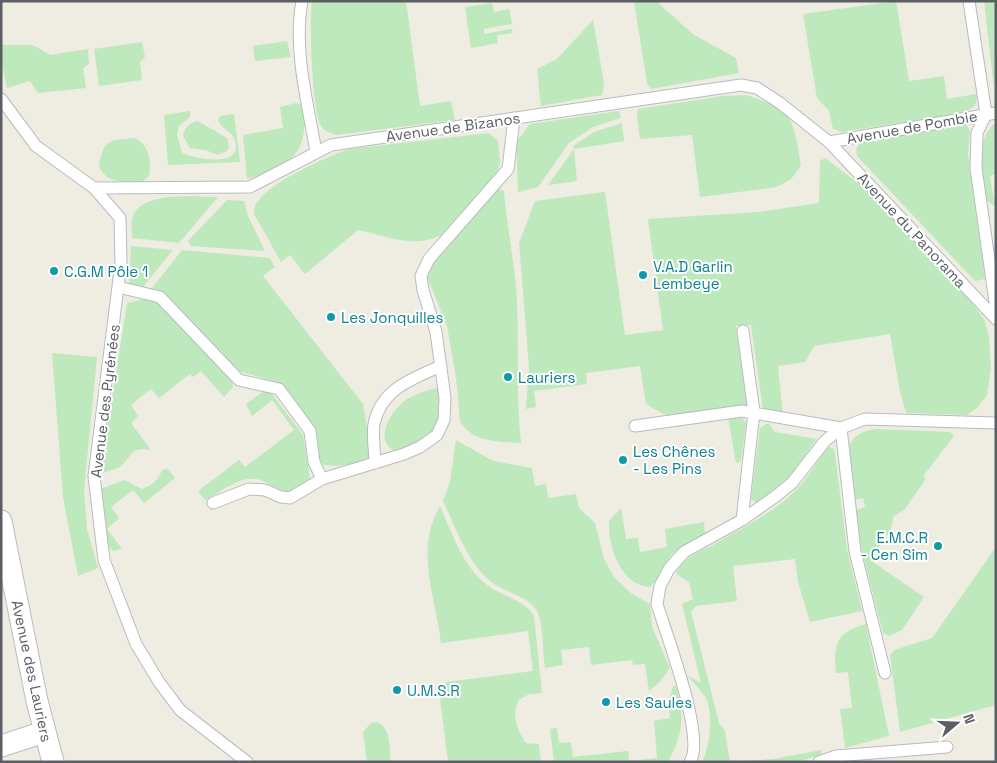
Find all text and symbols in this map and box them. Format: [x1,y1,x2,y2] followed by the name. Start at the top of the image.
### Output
[845,106,979,148] street label: Avenue de Pombie
[385,108,522,146] street label: Avenue de Bizanos
[854,168,971,292] street label: Avenue du Panorama
[653,257,733,293] place label: V.A.D Garlin Lembeye
[64,262,148,281] place label: C.G.M Pôle 1
[48,265,60,277] marker: C.G.M Pôle 1
[637,269,649,281] marker: V.A.D Garlin Lembeye
[341,308,443,327] place label: Les Jonquilles
[325,311,337,323] marker: Les Jonquilles
[86,323,124,479] street label: Avenue des Pyrénées
[518,368,576,387] place label: Lauriers
[502,371,514,383] marker: Lauriers
[633,442,716,478] place label: Les Chênes - Les Pins
[617,454,629,466] marker: Les Chênes - Les Pins
[860,528,928,564] place label: E.M.C.R - Cen Sim
[932,540,944,552] marker: E.M.C.R - Cen Sim
[8,598,56,744] street label: Avenue des Lauriers
[407,681,460,700] place label: U.M.S.R
[391,684,403,696] marker: U.M.S.R
[616,693,692,712] place label: Les Saules
[600,696,612,708] marker: Les Saules
[932,698,982,748] north arrow
[959,711,979,726] text: N

